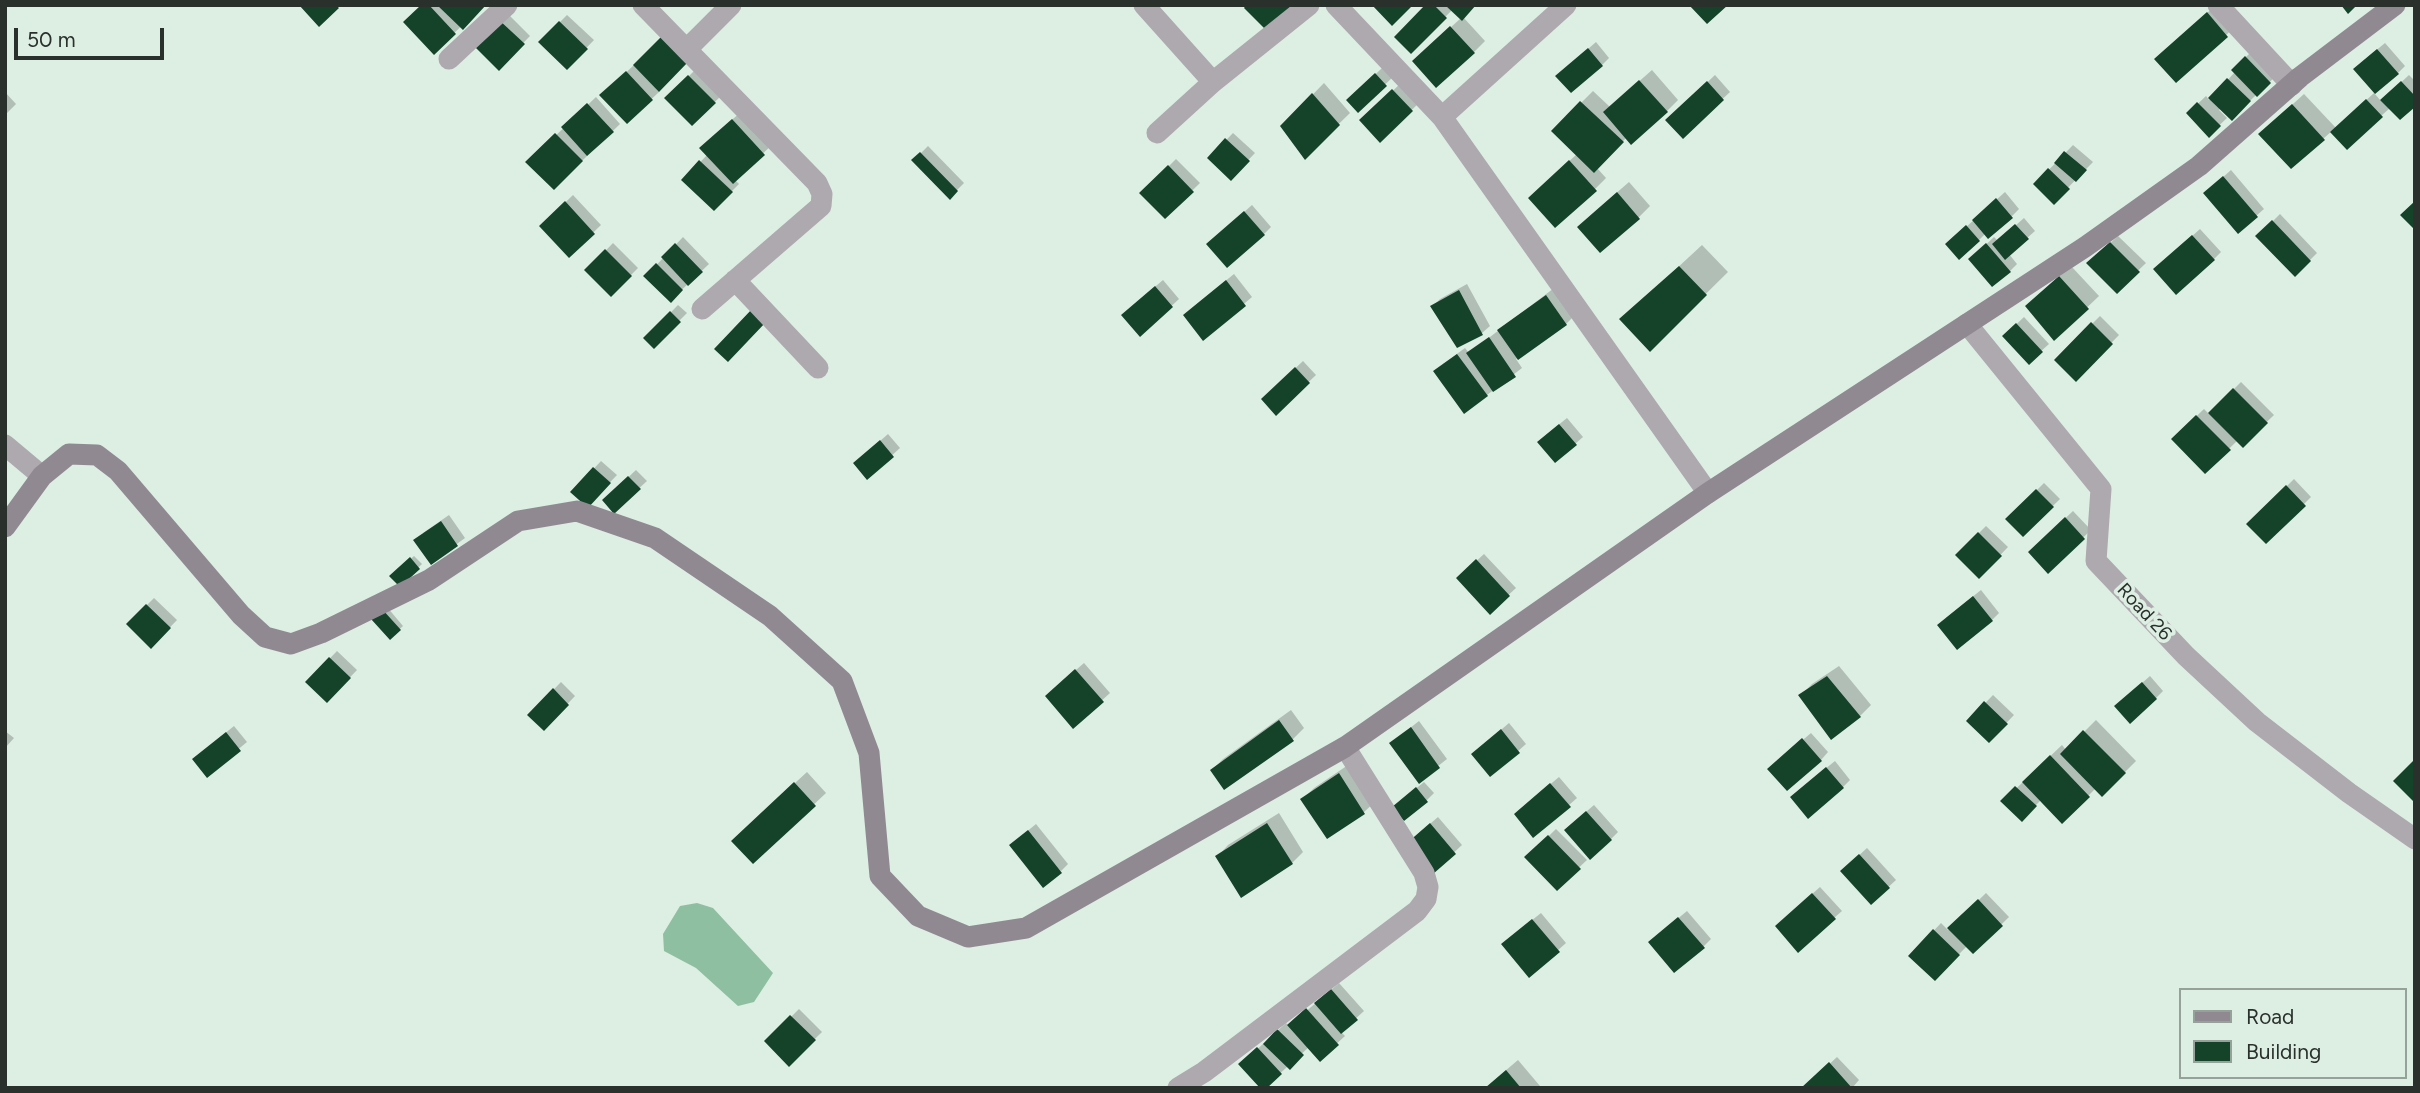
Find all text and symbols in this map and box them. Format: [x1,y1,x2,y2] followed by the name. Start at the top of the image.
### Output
[18,14,168,58] scale bar
[27,27,76,52] text: 50 m
[2112,579,2176,645] street label: Road 26
[2178,988,2406,1079] legend
[2246,1004,2294,1029] text: Road
[2246,1039,2321,1064] text: Building

